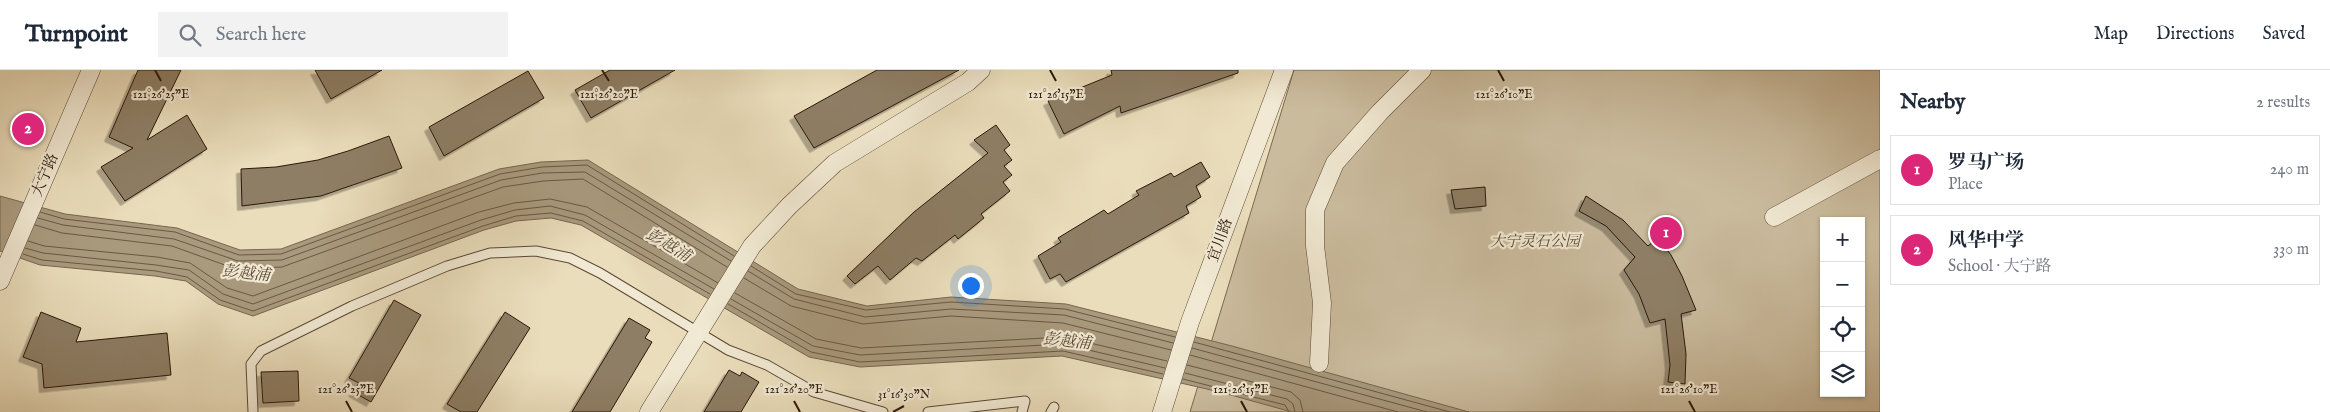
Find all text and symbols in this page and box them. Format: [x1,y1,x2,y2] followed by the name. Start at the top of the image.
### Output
[158,12,508,57] search box
[25,19,128,50] text: Turnpoint
[176,21,204,49] icon: search
[216,23,306,47] text: Search here
[2094,23,2128,46] text: Map
[2156,23,2234,46] text: Directions
[2262,23,2305,46] text: Saved
[133,87,189,102] text: 121°26'25"E
[580,87,638,102] text: 121°26'20"E
[1028,87,1084,102] text: 121°26'15"E
[1476,87,1532,102] text: 121°26'10"E
[1900,89,1965,116] text: Nearby
[2256,93,2310,113] text: 2 results
[12,110,44,148] pin: 2
[27,151,63,199] street label: 大宁路
[1948,151,2024,175] text: 罗马广场
[1914,160,1920,180] text: 1
[2270,160,2309,180] text: 240 m
[1948,175,1983,195] text: Place
[1650,214,1682,252] pin: 1
[1203,216,1237,264] street label: 宜川路
[1820,217,1865,397] map controls
[1820,217,1865,262] button: +
[642,225,696,268] water label: 彭越浦
[1948,229,2024,253] text: 风华中学
[1490,232,1582,251] park label: 大宁灵石公园
[1913,240,1921,260] text: 2
[2273,240,2309,260] text: 330 m
[1948,257,2052,277] text: School · 大宁路
[221,262,274,287] water label: 彭越浦
[1820,262,1865,307] button: −
[958,273,984,299] your location
[1820,307,1865,352] button: locate
[1042,330,1095,355] water label: 彭越浦
[1820,352,1865,397] button: layers
[318,382,374,397] text: 121°26'25"E
[765,382,823,397] text: 121°26'20"E
[1213,382,1269,397] text: 121°26'15"E
[1661,382,1717,397] text: 121°26'10"E
[878,387,931,402] text: 31°16'30"N

